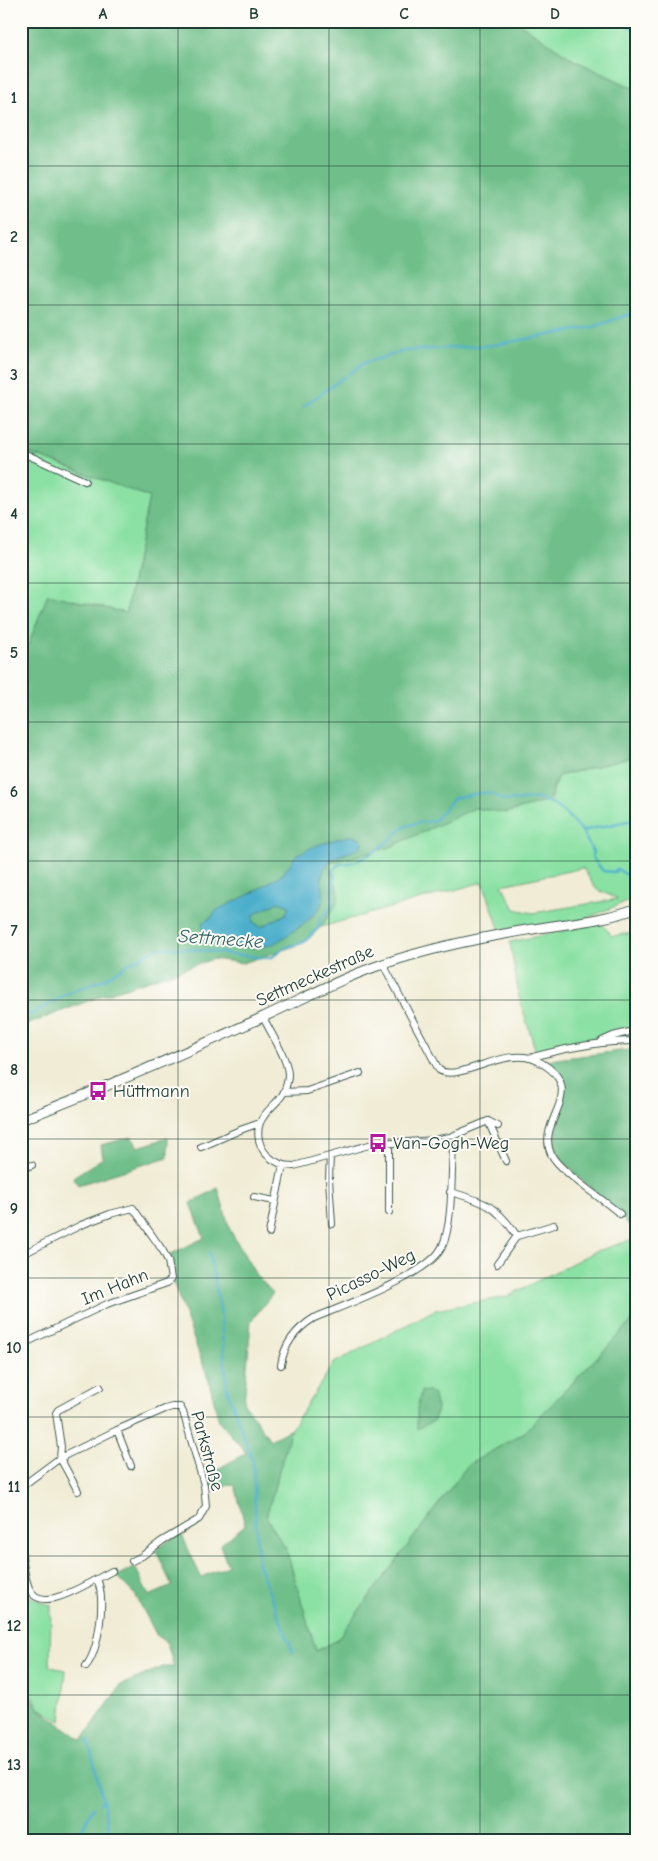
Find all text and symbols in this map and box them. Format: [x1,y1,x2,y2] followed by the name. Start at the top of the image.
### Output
[99,5,108,23] text: A
[249,5,259,23] text: B
[399,5,409,23] text: C
[550,5,560,23] text: D
[11,89,17,107] text: 1
[10,228,18,246] text: 2
[10,366,18,384] text: 3
[10,505,18,523] text: 4
[10,644,18,662] text: 5
[10,783,18,801] text: 6
[10,922,18,940] text: 7
[178,925,265,953] water label: Settmecke
[253,941,377,1011] street label: Settmeckestraße
[10,1061,18,1079] text: 8
[87,1080,109,1102] bus stop icon: Hüttmann
[113,1081,190,1102] place label: Hüttmann
[367,1132,389,1154] bus stop icon: Van-Gogh-Weg
[393,1133,509,1154] place label: Van-Gogh-Weg
[10,1200,18,1218] text: 9
[323,1244,419,1306] street label: Picasso-Weg
[79,1264,151,1310] street label: Im Hahn
[6,1339,22,1357] text: 10
[186,1409,228,1493] street label: Parkstraße
[8,1478,20,1496] text: 11
[7,1617,21,1635] text: 12
[7,1756,21,1774] text: 13

